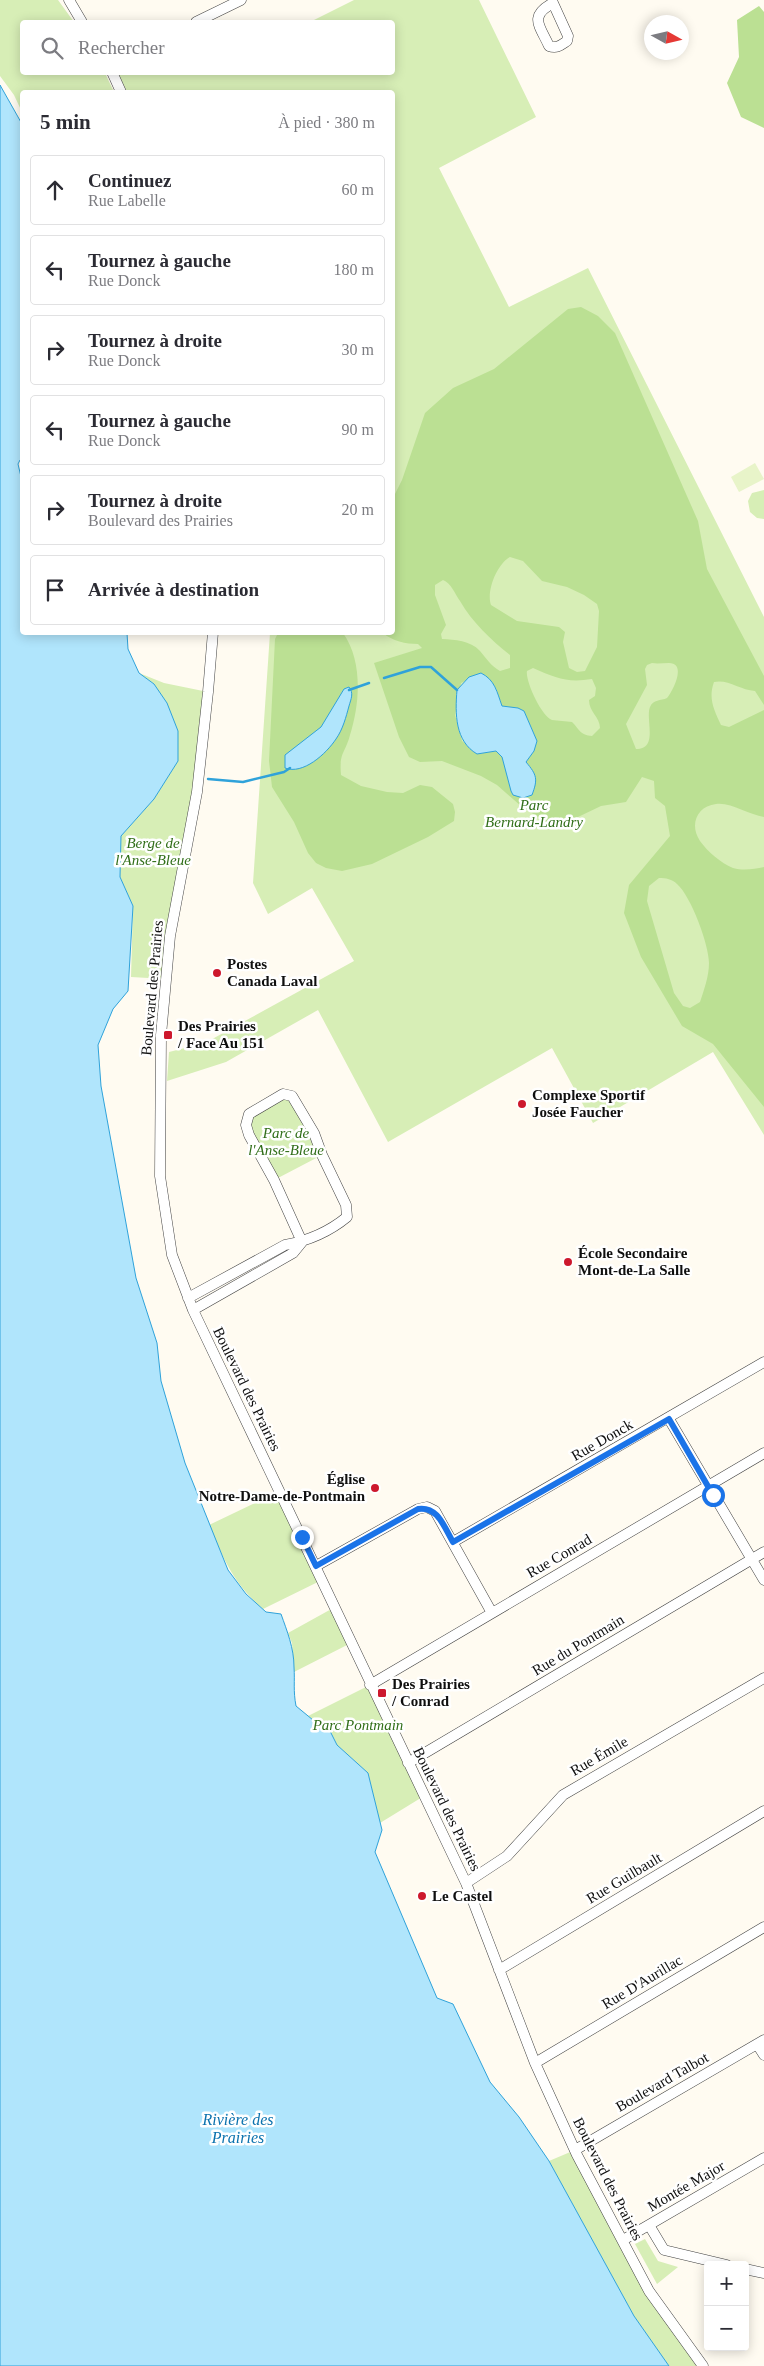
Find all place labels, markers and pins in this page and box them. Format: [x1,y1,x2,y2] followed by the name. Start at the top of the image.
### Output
[227,956,317,989] place label: Postes Canada Laval
[211,967,223,979] marker: Postes Canada Laval
[177,1018,264,1051] place label: Des Prairies / Face Au 151
[162,1029,174,1041] marker: Des Prairies / Face Au 151
[532,1087,646,1120] place label: Complexe Sportif Josée Faucher
[516,1098,528,1110] marker: Complexe Sportif Josée Faucher
[578,1245,690,1278] place label: École Secondaire Mont-de-La Salle
[562,1256,574,1268] marker: École Secondaire Mont-de-La Salle
[199,1471,366,1504] place label: Église Notre-Dame-de-Pontmain
[369,1482,381,1494] marker: Église Notre-Dame-de-Pontmain
[391,1676,470,1709] place label: Des Prairies / Conrad
[376,1687,388,1699] marker: Des Prairies / Conrad
[432,1888,492,1904] place label: Le Castel
[416,1890,428,1902] marker: Le Castel

